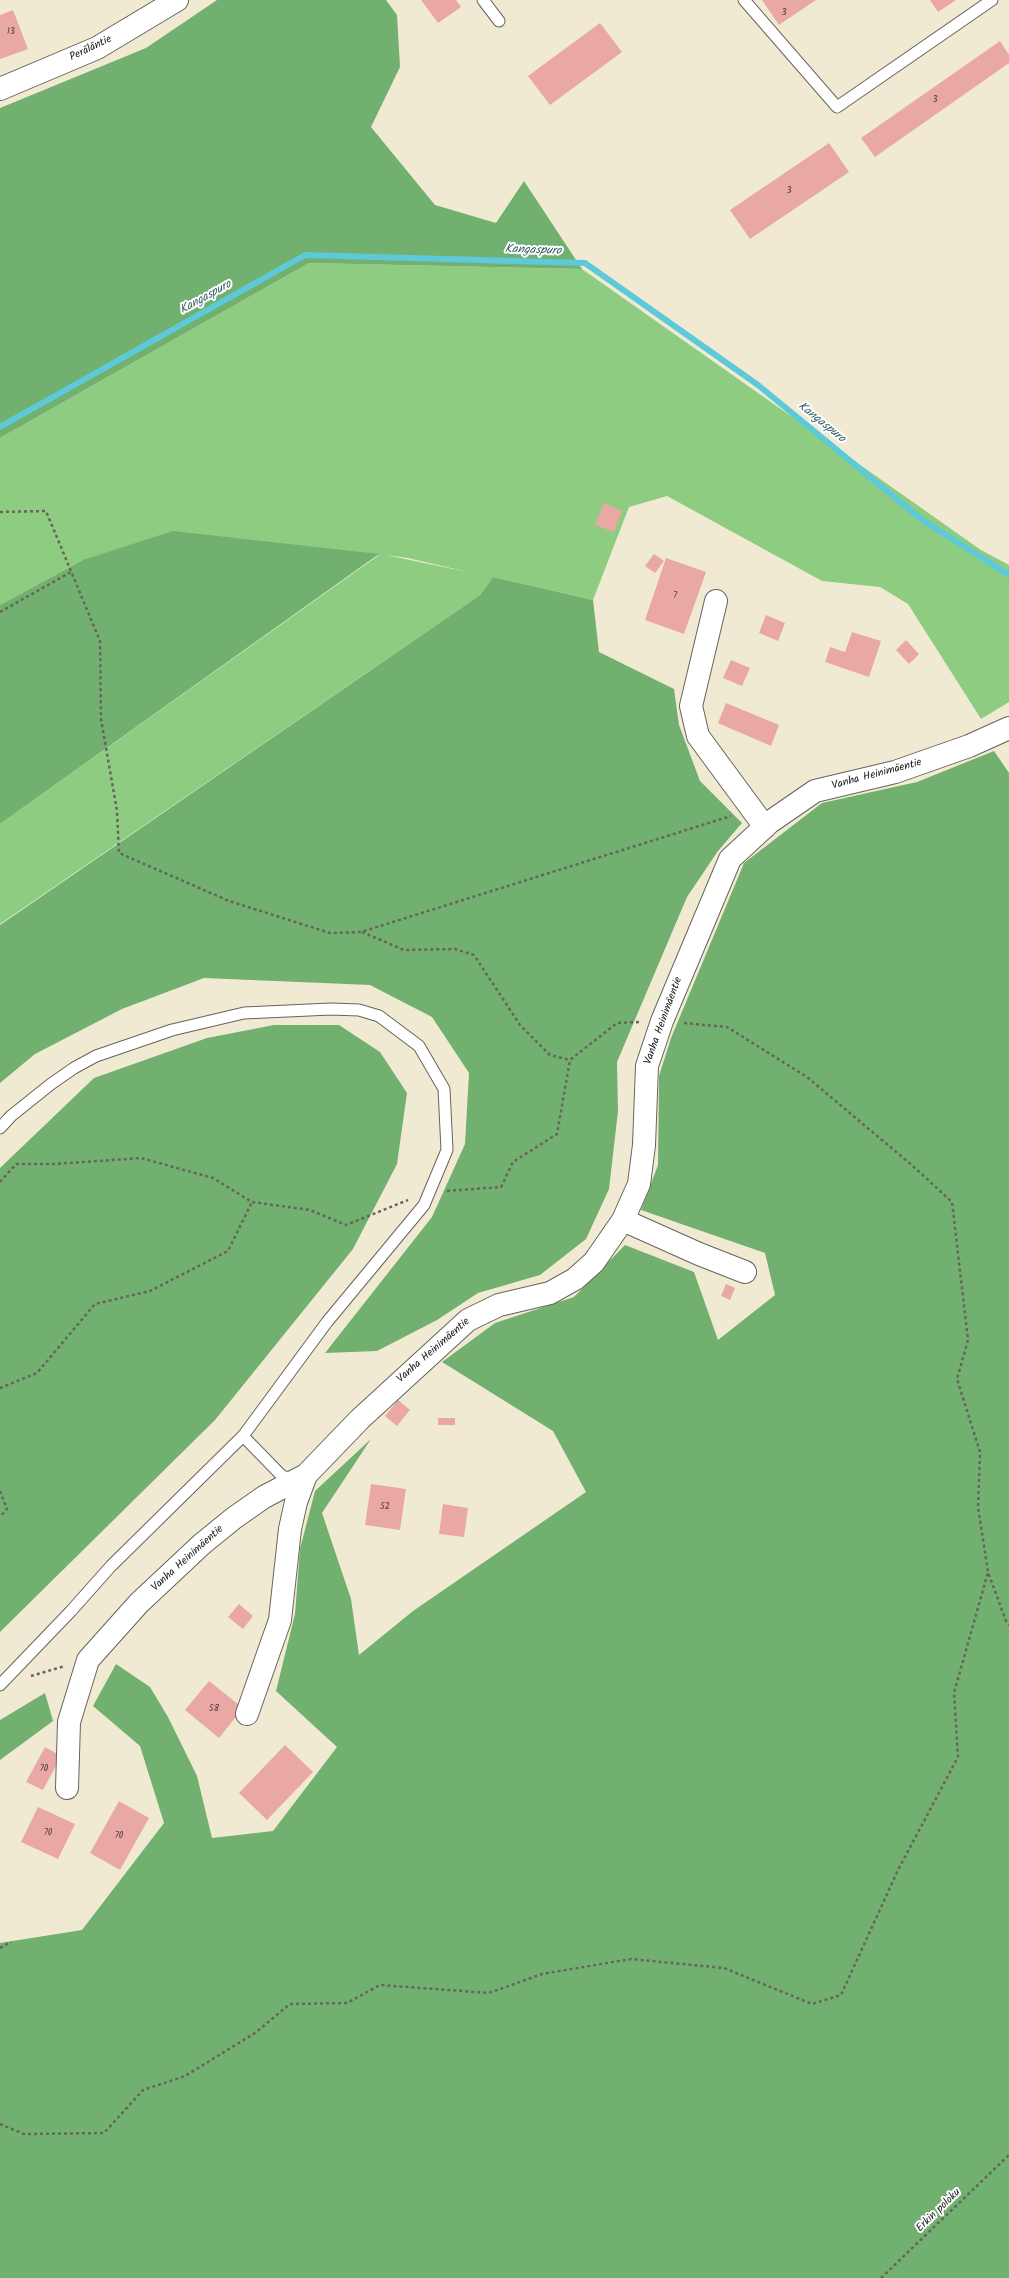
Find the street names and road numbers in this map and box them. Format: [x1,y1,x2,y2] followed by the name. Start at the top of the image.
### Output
[68,33,114,65] street label: Peräläntie
[831,757,923,793] street label: Vanha Heinimäentie
[642,975,686,1067] street label: Vanha Heinimäentie
[395,1316,473,1386] street label: Vanha Heinimäentie
[149,1523,227,1595] street label: Vanha Heinimäentie
[914,2187,964,2235] street label: Erkin poloku

